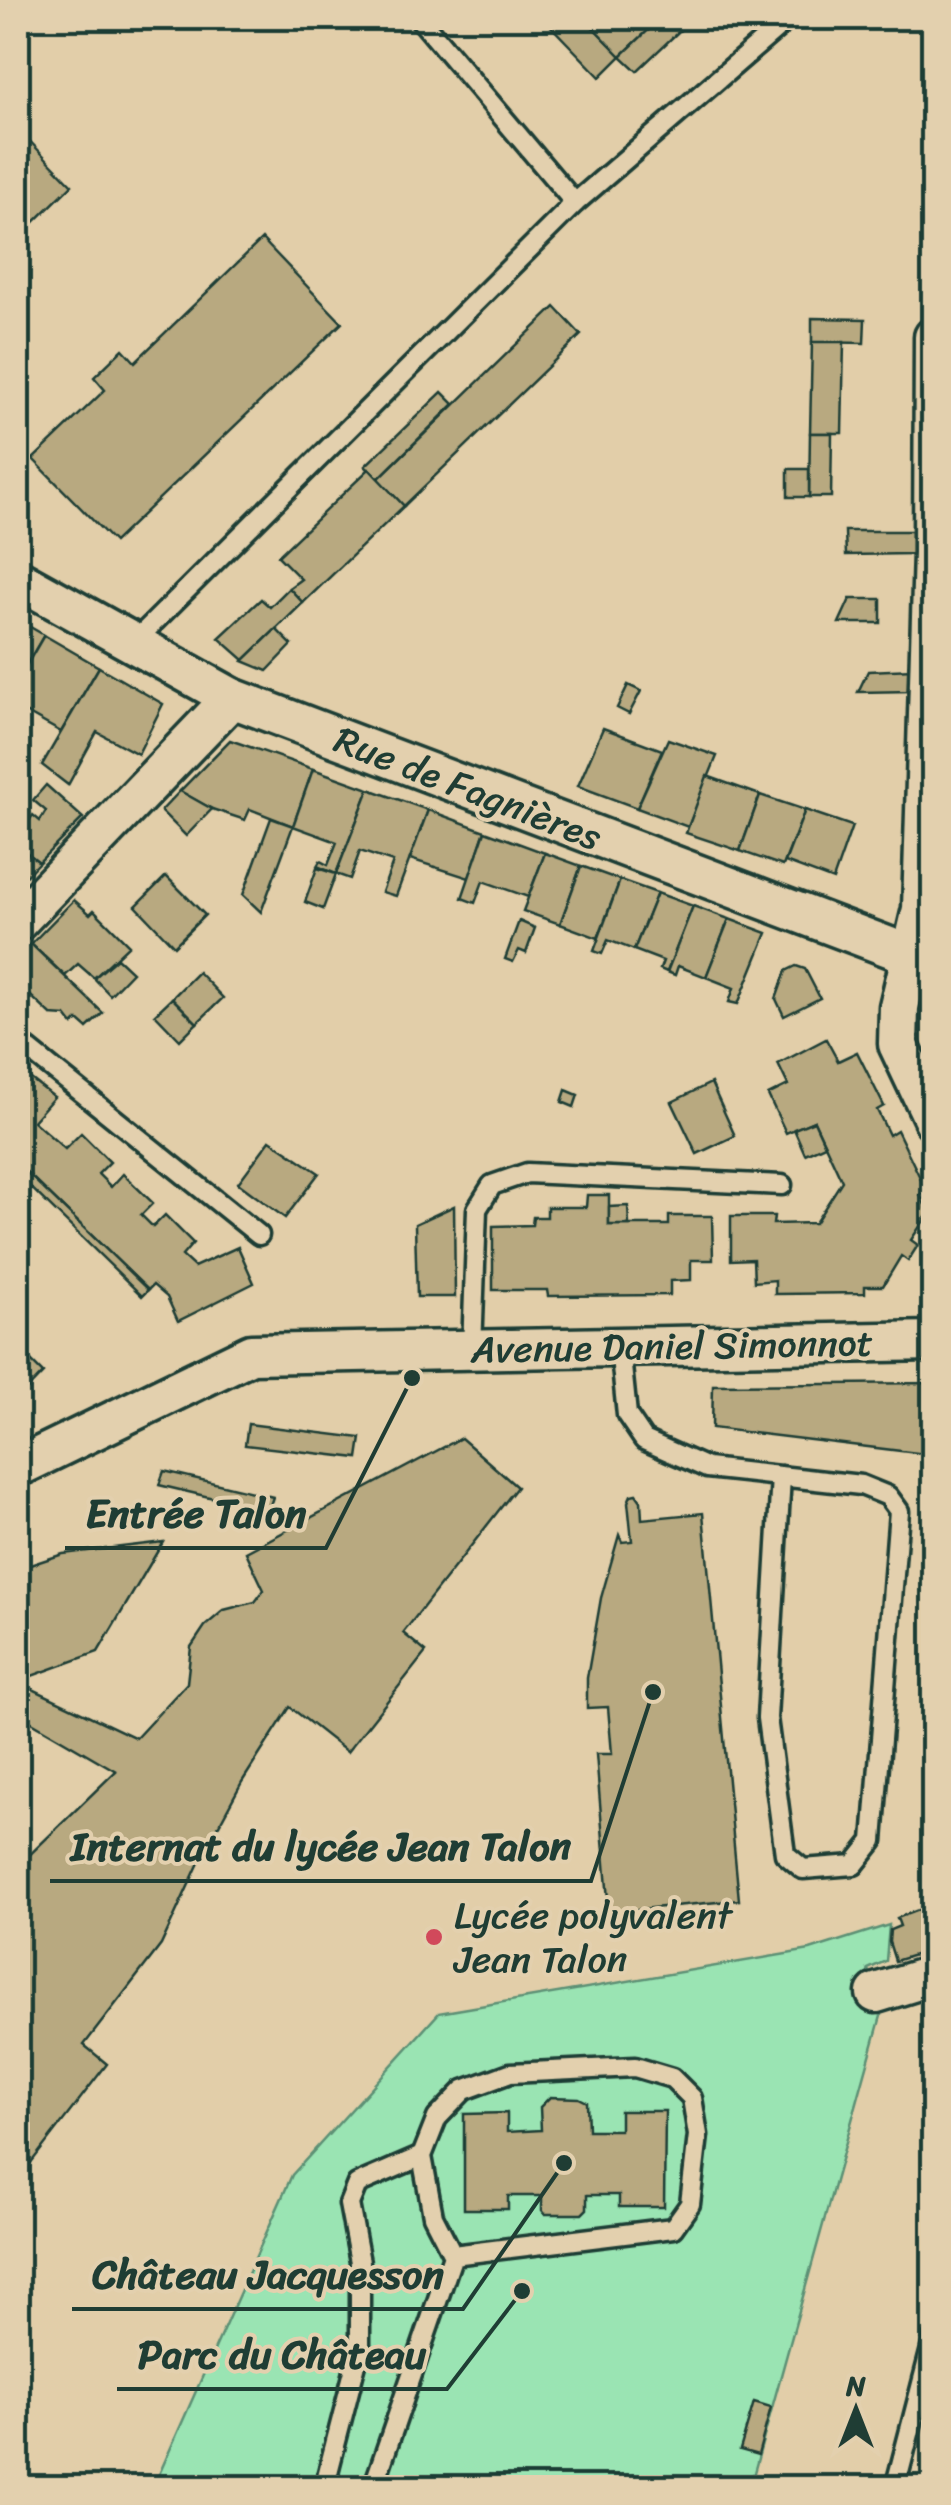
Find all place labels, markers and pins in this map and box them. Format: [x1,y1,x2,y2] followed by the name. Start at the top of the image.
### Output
[65,1478,326,1548] callout: Entrée Talon
[50,1811,591,1881] callout: Internat du lycée Jean Talon
[452,1882,734,1993] place label: Lycée polyvalent Jean Talon
[423,1926,445,1948] marker: Lycée polyvalent Jean Talon
[72,2239,463,2309] callout: Château Jacquesson
[117,2319,447,2389] callout: Parc du Château

